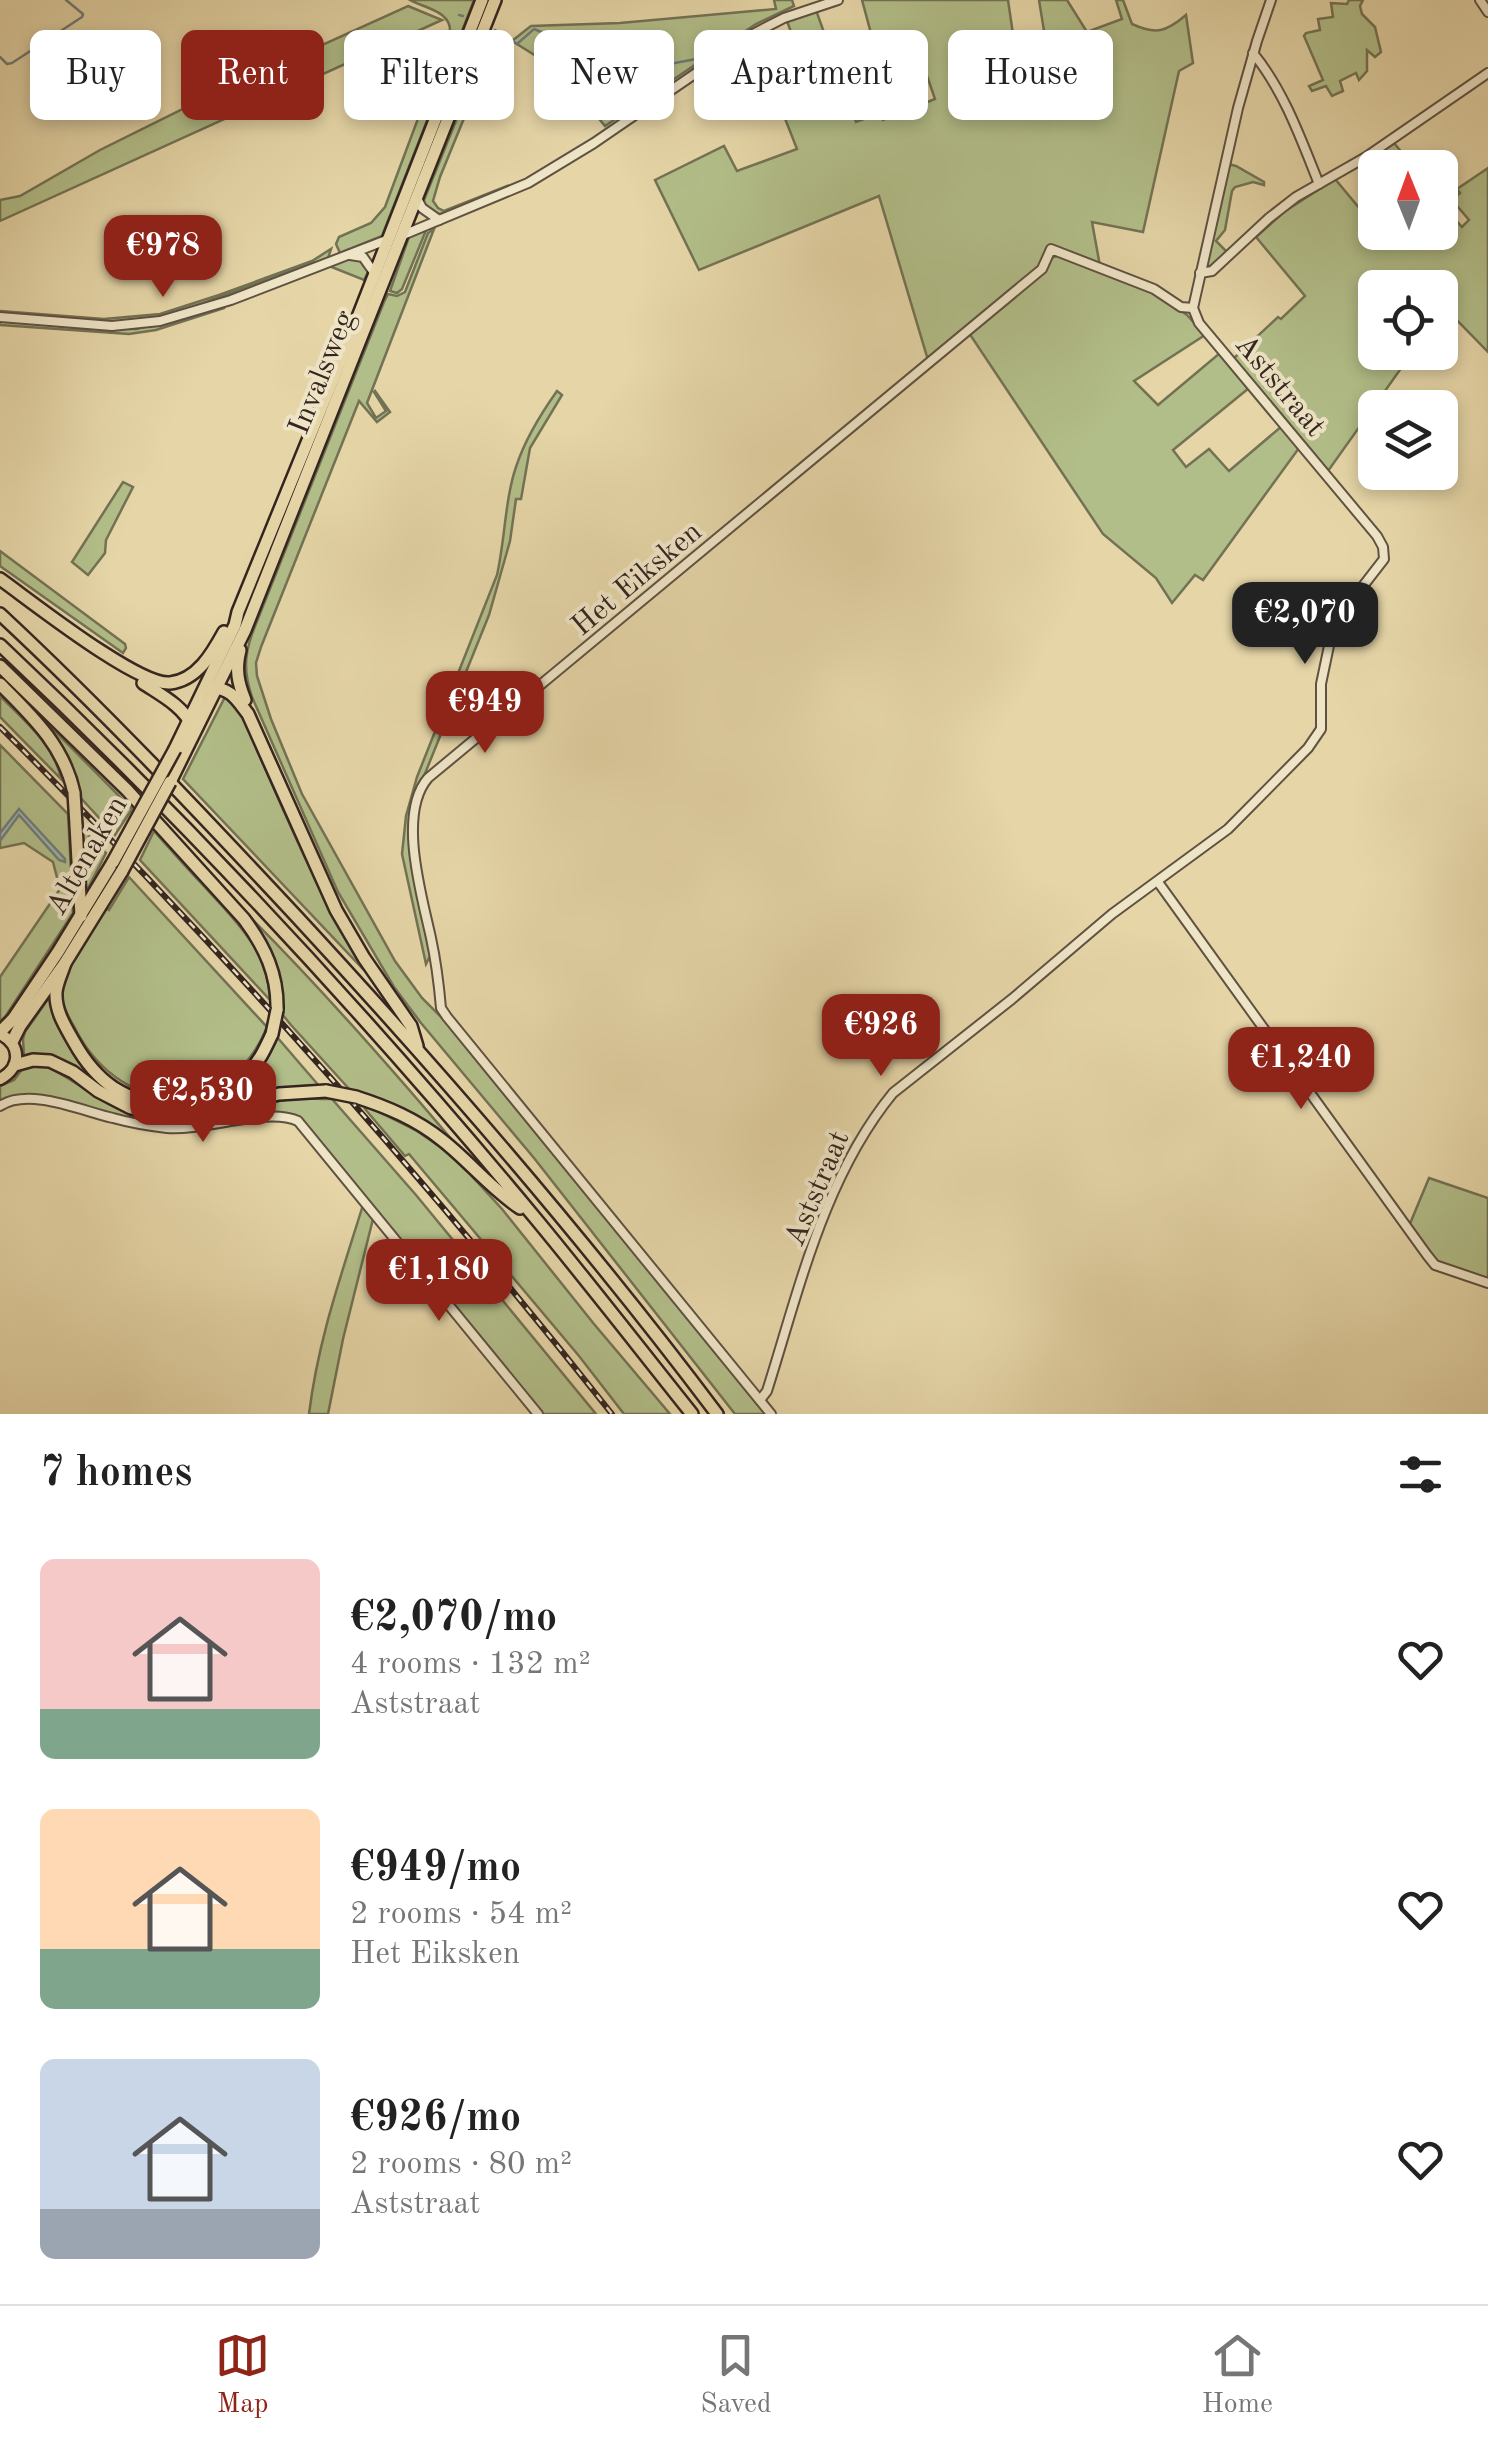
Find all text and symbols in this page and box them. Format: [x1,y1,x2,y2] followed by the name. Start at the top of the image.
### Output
[30,30,161,120] chip: Buy
[181,30,324,120] chip: Rent
[344,30,514,120] chip: Filters
[534,30,674,120] chip: New
[694,30,928,120] chip: Apartment
[948,30,1113,120] chip: House
[1358,150,1458,250] north arrow
[1358,150,1458,490] map controls
[104,215,222,300] pin: €978
[126,231,200,263] text: €978
[1358,270,1458,370] button: locate
[284,307,361,439] street label: Invalsweg
[1229,330,1330,443] street label: Aststraat
[1358,390,1458,490] button: layers
[567,517,708,642] street label: Het Eiksken
[1224,582,1386,667] pin: €2,070
[1254,598,1356,630] text: €2,070
[426,671,544,756] pin: €949
[448,687,522,719] text: €949
[42,791,134,921] street label: Altenaken
[822,994,940,1079] pin: €926
[844,1010,918,1042] text: €926
[1220,1027,1382,1112] pin: €1,240
[1250,1043,1352,1075] text: €1,240
[122,1060,284,1145] pin: €2,530
[152,1076,254,1108] text: €2,530
[780,1127,856,1251] street label: Aststraat
[358,1239,520,1324] pin: €1,180
[388,1255,490,1287] text: €1,180
[1393,1447,1448,1502] icon: filters
[40,1453,192,1495] text: 7 homes
[350,1598,557,1640] text: €2,070/mo
[120,1599,240,1719] icon: home
[1393,1632,1448,1687] icon: heart
[350,1649,591,1681] text: 4 rooms · 132 m²
[350,1689,481,1721] text: Aststraat
[350,1848,521,1890] text: €949/mo
[120,1849,240,1969] icon: home
[1393,1882,1448,1937] icon: heart
[350,1899,572,1931] text: 2 rooms · 54 m²
[350,1939,520,1971] text: Het Eiksken
[350,2098,521,2140] text: €926/mo
[120,2099,240,2219] icon: home
[1393,2132,1448,2187] icon: heart
[350,2149,572,2181] text: 2 rooms · 80 m²
[350,2189,481,2221] text: Aststraat
[215,2328,270,2423] tab: Map
[700,2328,772,2423] tab: Saved
[1202,2328,1273,2423] tab: Home

